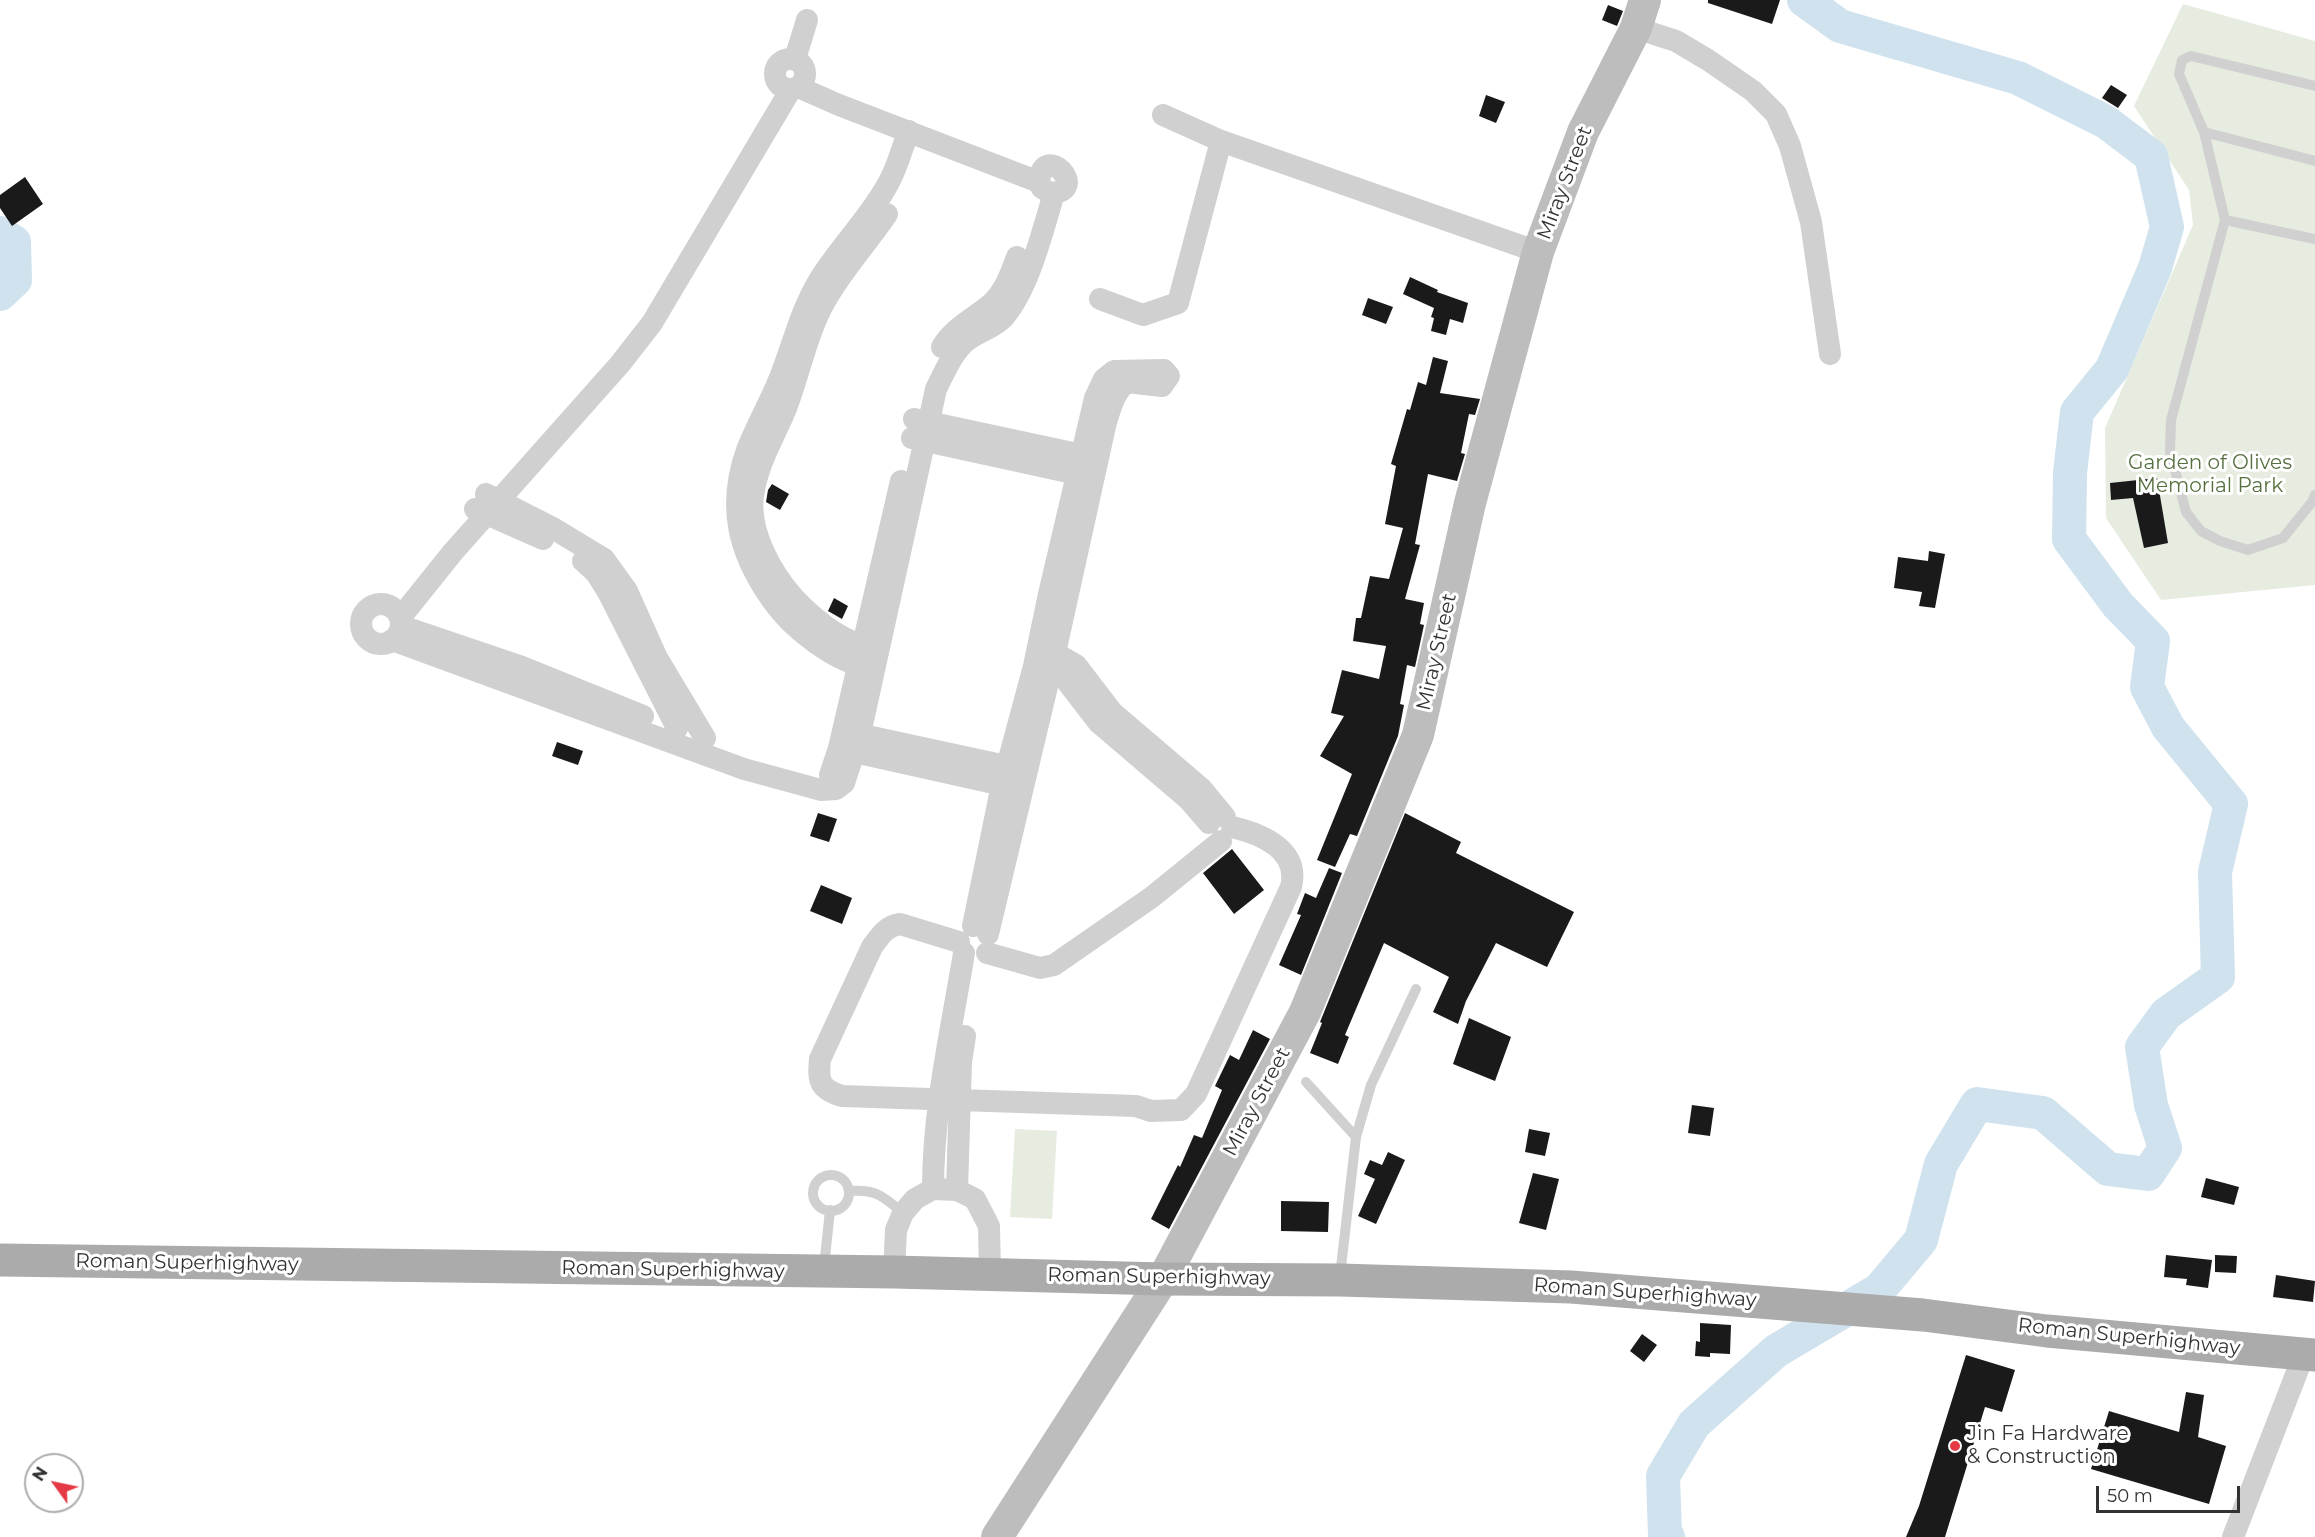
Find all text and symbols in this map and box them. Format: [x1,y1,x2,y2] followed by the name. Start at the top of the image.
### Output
[1532,123,1598,243] street label: Miray Street
[2128,451,2292,498] park label: Garden of Olives Memorial Park
[1412,591,1462,713] street label: Miray Street
[1218,1044,1296,1160] street label: Miray Street
[75,1249,299,1277] street label: Roman Superhighway
[561,1256,785,1284] street label: Roman Superhighway
[1047,1263,1271,1291] street label: Roman Superhighway
[1533,1273,1757,1313] street label: Roman Superhighway
[2017,1313,2241,1361] street label: Roman Superhighway
[1967,1422,2129,1469] place label: Jin Fa Hardware & Construction
[1948,1439,1962,1453] marker: Jin Fa Hardware & Construction
[24,1453,84,1513] north arrow
[29,1463,52,1485] text: N
[2099,1474,2243,1512] scale bar
[2107,1485,2153,1507] text: 50 m

